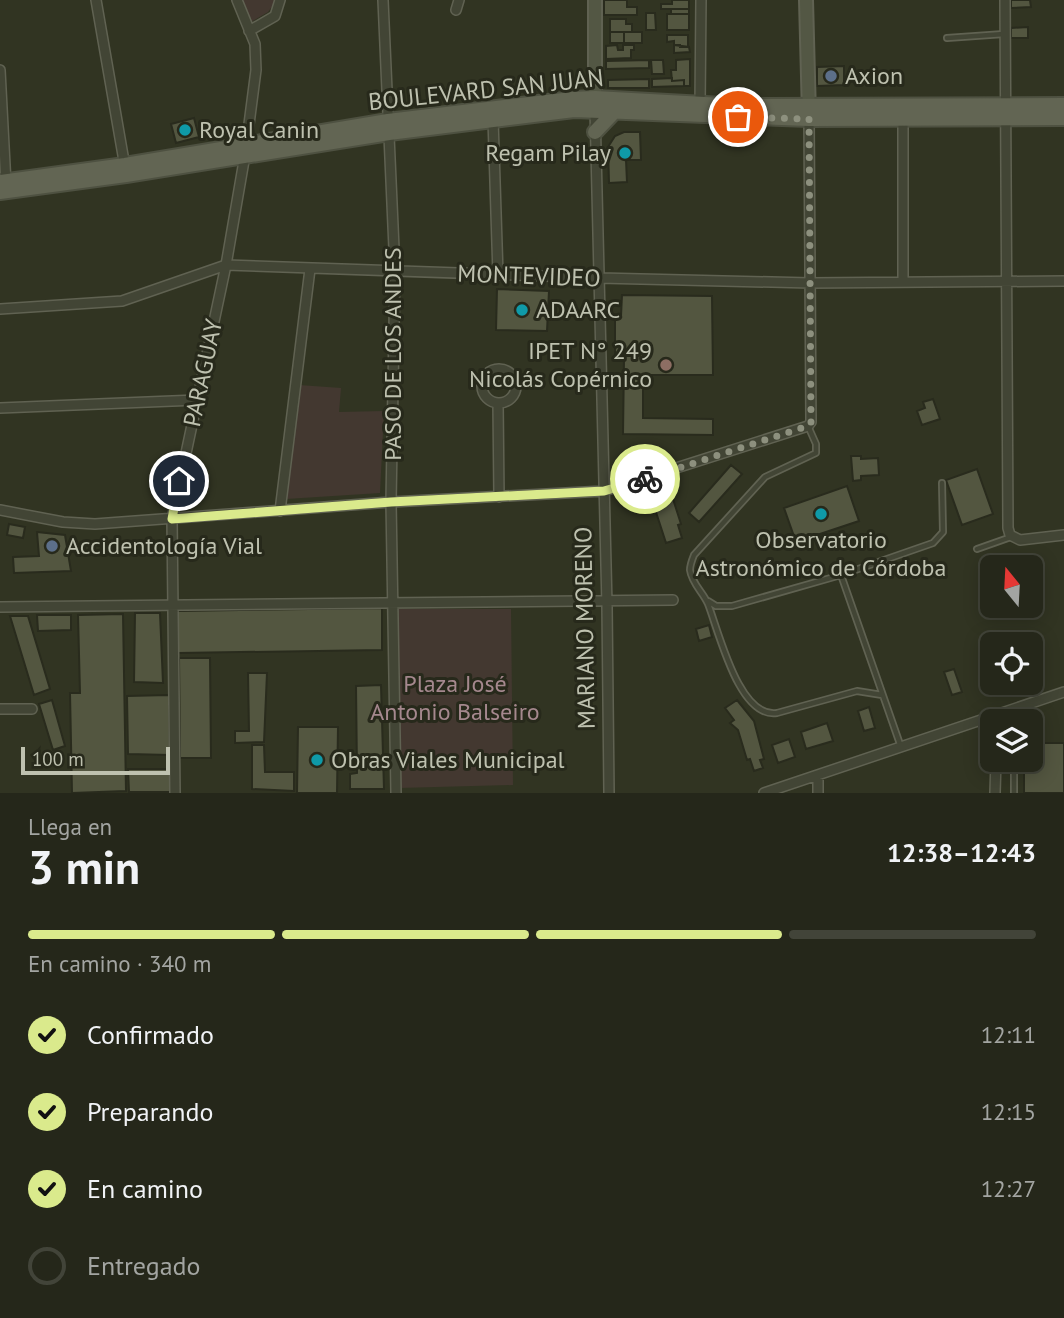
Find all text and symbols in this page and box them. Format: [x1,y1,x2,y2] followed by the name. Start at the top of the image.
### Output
[845,60,903,91] place label: Axion
[367,62,605,117] street label: BOULEVARD SAN JUAN
[823,68,839,84] marker: Axion
[708,87,768,147] pin
[719,98,757,136] icon: bag
[199,114,319,145] place label: Royal Canin
[177,122,193,138] marker: Royal Canin
[485,137,611,168] place label: Regam Pilay
[617,145,633,161] marker: Regam Pilay
[377,247,408,461] street label: PASO DE LOS ANDES
[457,258,601,293] street label: MONTEVIDEO
[536,294,620,325] place label: ADAARC
[514,302,530,318] marker: ADAARC
[176,316,229,430] street label: PARAGUAY
[469,335,652,394] place label: IPET N° 249 Nicolás Copérnico
[658,357,674,373] marker: IPET N° 249 Nicolás Copérnico
[610,444,680,514] courier
[149,451,209,511] pin
[626,460,664,498] icon: bike
[160,462,198,500] icon: home
[813,506,829,522] marker: Observatorio Astronómico de Córdoba
[696,524,946,583] place label: Observatorio Astronómico de Córdoba
[567,527,602,729] street label: MARIANO MORENO
[66,530,262,561] place label: Accidentología Vial
[44,538,60,554] marker: Accidentología Vial
[980,555,1043,618] north arrow
[980,555,1043,772] map controls
[980,632,1043,695] button: locate
[370,668,540,727] park label: Plaza José Antonio Balseiro
[980,709,1043,772] button: layers
[21,744,170,776] scale bar
[331,744,565,775] place label: Obras Viales Municipal
[32,747,84,771] text: 100 m
[309,752,325,768] marker: Obras Viales Municipal
[28,812,112,841] text: Llega en
[887,836,1036,869] text: 12:38–12:43
[28,837,140,897] text: 3 min
[28,949,211,978] text: En camino · 340 m
[28,1016,66,1054] icon: check
[87,1018,214,1051] text: Confirmado
[981,1020,1036,1049] text: 12:11
[28,1093,66,1131] icon: check
[87,1095,214,1128] text: Preparando
[981,1097,1036,1126] text: 12:15
[28,1170,66,1208] icon: check
[87,1172,203,1205] text: En camino
[981,1174,1036,1203] text: 12:27
[87,1249,201,1282] text: Entregado

